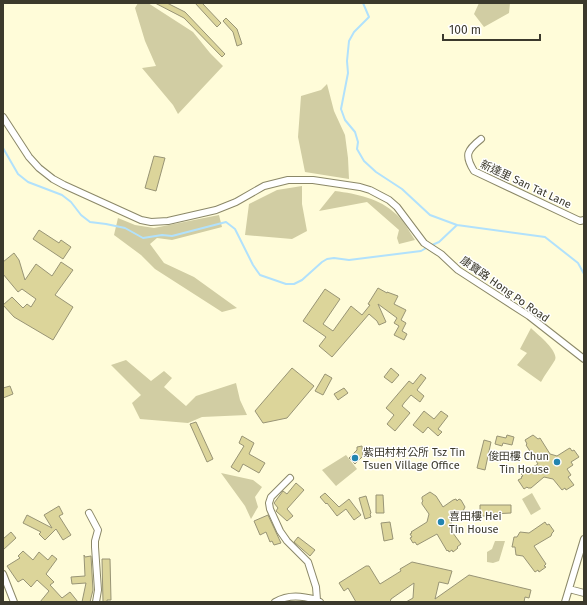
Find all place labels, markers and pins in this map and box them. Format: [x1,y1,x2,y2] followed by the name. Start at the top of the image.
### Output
[363,446,465,472] place label: 紫田村村公所 Tsz Tin Tsuen Village Office
[488,450,549,476] place label: 俊田樓 Chun Tin House
[350,453,360,463] marker: 紫田村村公所 Tsz Tin Tsuen Village Office
[552,457,562,467] marker: 俊田樓 Chun Tin House
[449,510,502,536] place label: 喜田樓 Hei Tin House
[436,517,446,527] marker: 喜田樓 Hei Tin House

